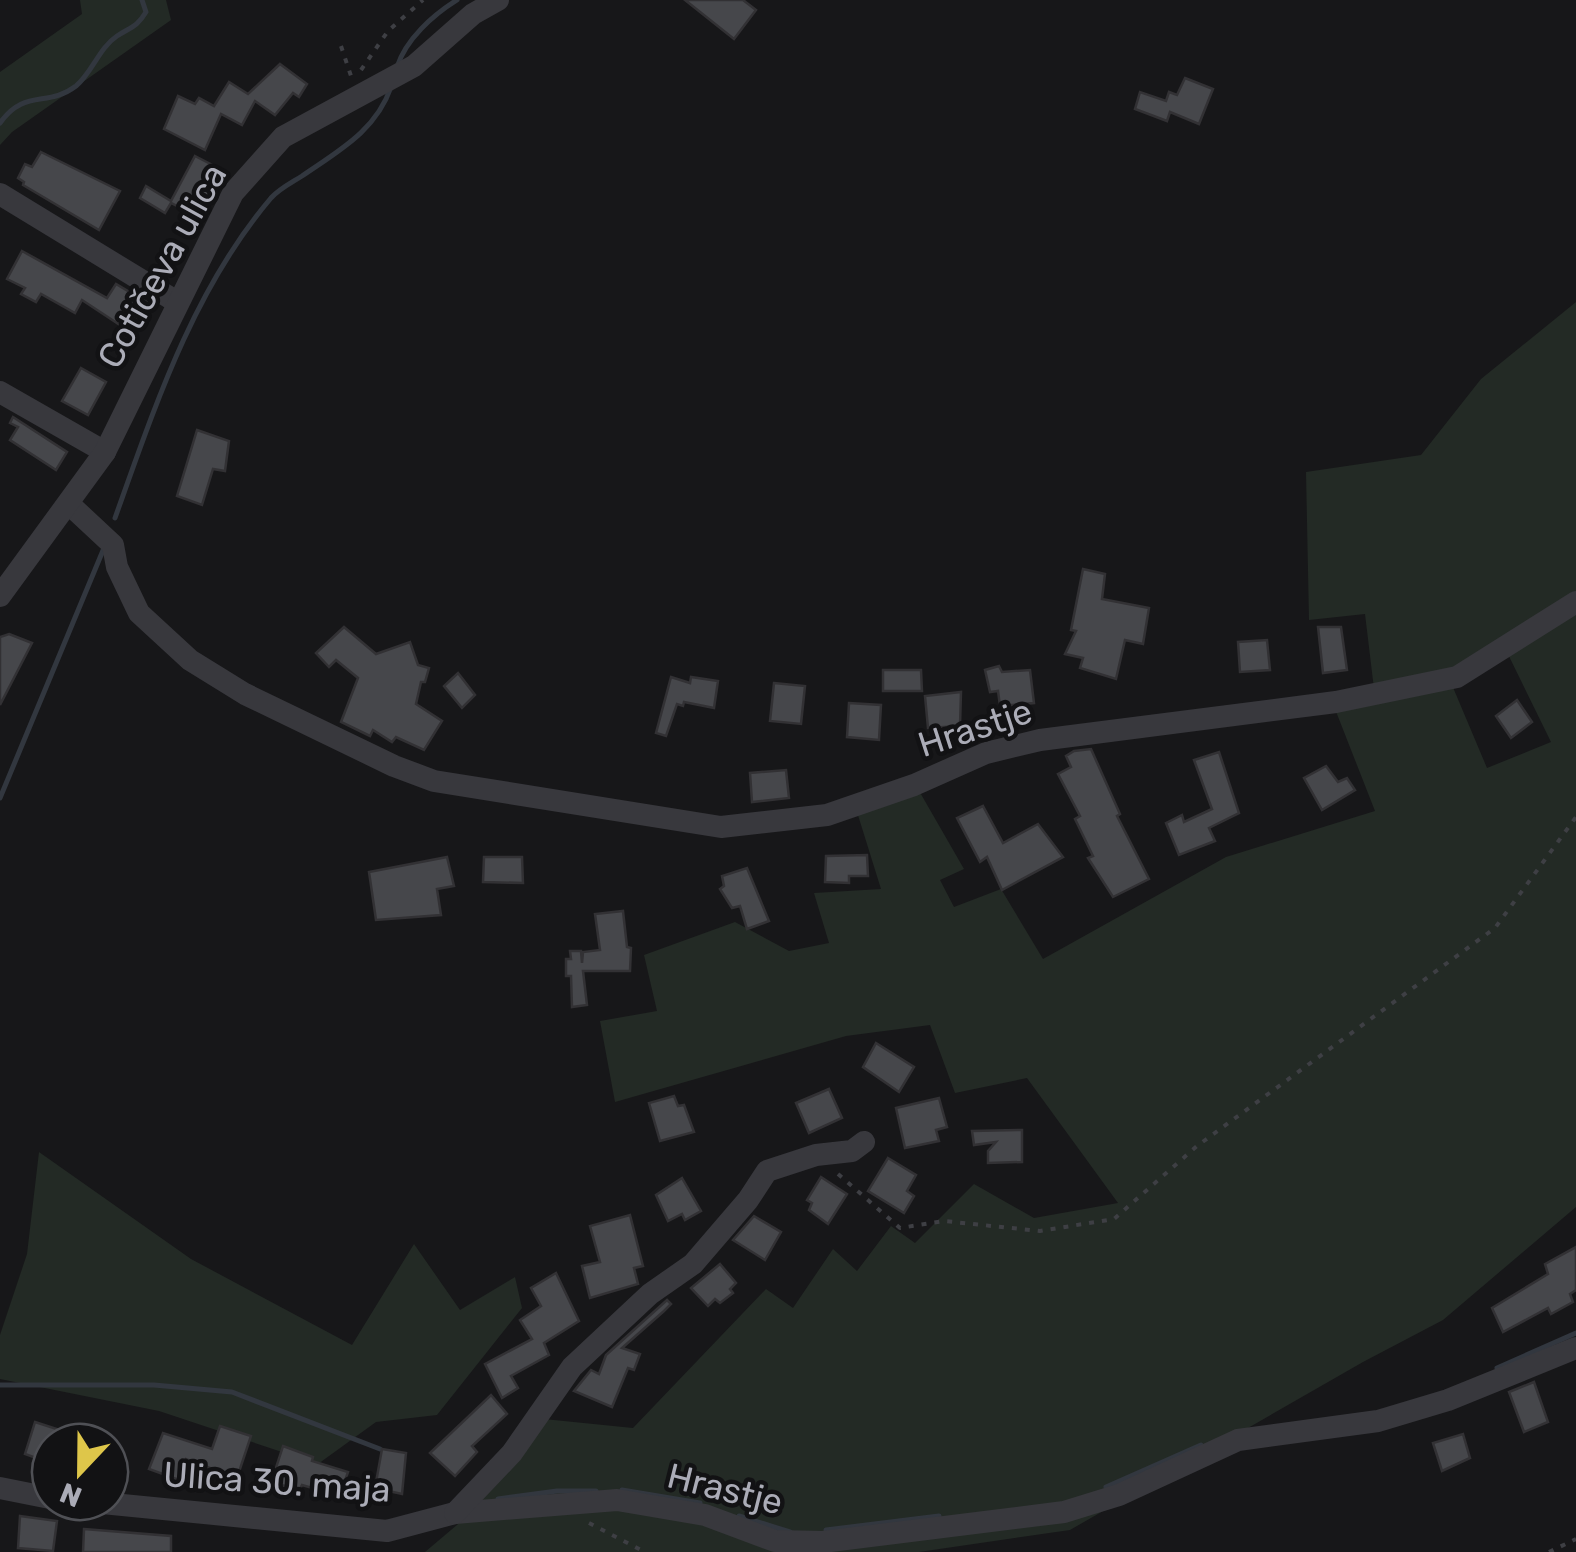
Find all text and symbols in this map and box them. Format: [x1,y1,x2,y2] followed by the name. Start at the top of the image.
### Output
[89,157,235,375] street label: Cotičeva ulica
[913,690,1037,766] street label: Hrastje
[30,1422,130,1522] north arrow
[162,1453,392,1511] street label: Ulica 30. maja
[663,1454,787,1524] street label: Hrastje
[55,1476,86,1514] text: N

